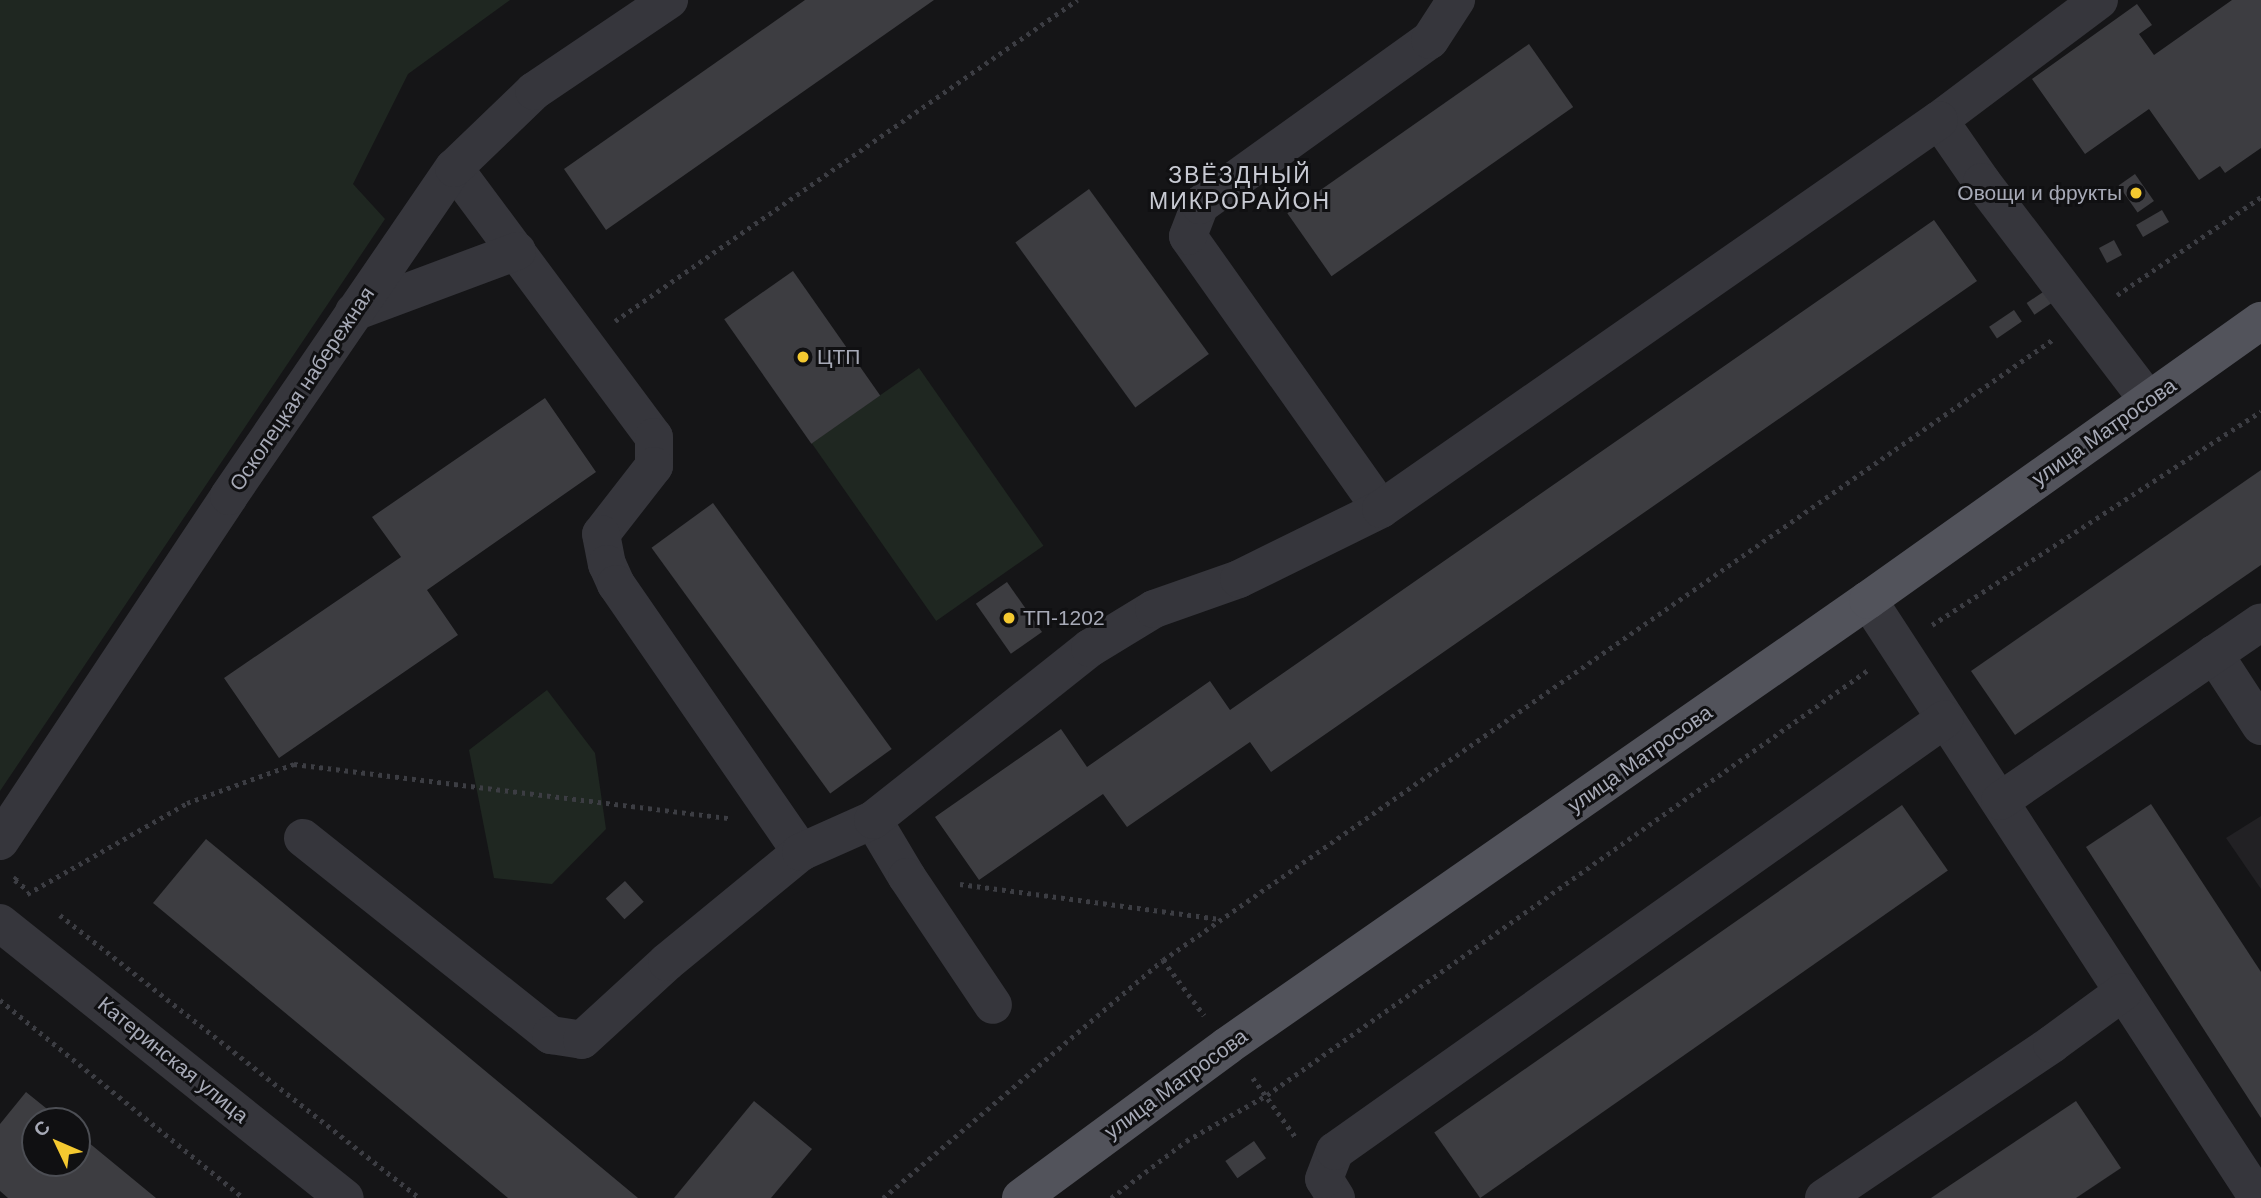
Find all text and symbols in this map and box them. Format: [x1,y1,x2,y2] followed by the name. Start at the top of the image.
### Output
[1150,161,1330,215] district label: ЗВЁЗДНЫЙ МИКРОРАЙОН
[1957,180,2122,206] place label: Овощи и фрукты
[2128,185,2144,201] marker: Овощи и фрукты
[224,282,380,496] street label: Осколецкая набережная
[817,344,860,370] place label: ЦТП
[795,349,811,365] marker: ЦТП
[2027,373,2181,491] street label: улица Матросова
[1023,605,1105,631] place label: ТП-1202
[1001,610,1017,626] marker: ТП-1202
[1563,700,1717,818] street label: улица Матросова
[93,992,253,1128] street label: Катеринская улица
[1100,1024,1252,1144] street label: улица Матросова
[21,1107,91,1177] north arrow
[30,1116,54,1141] text: С

